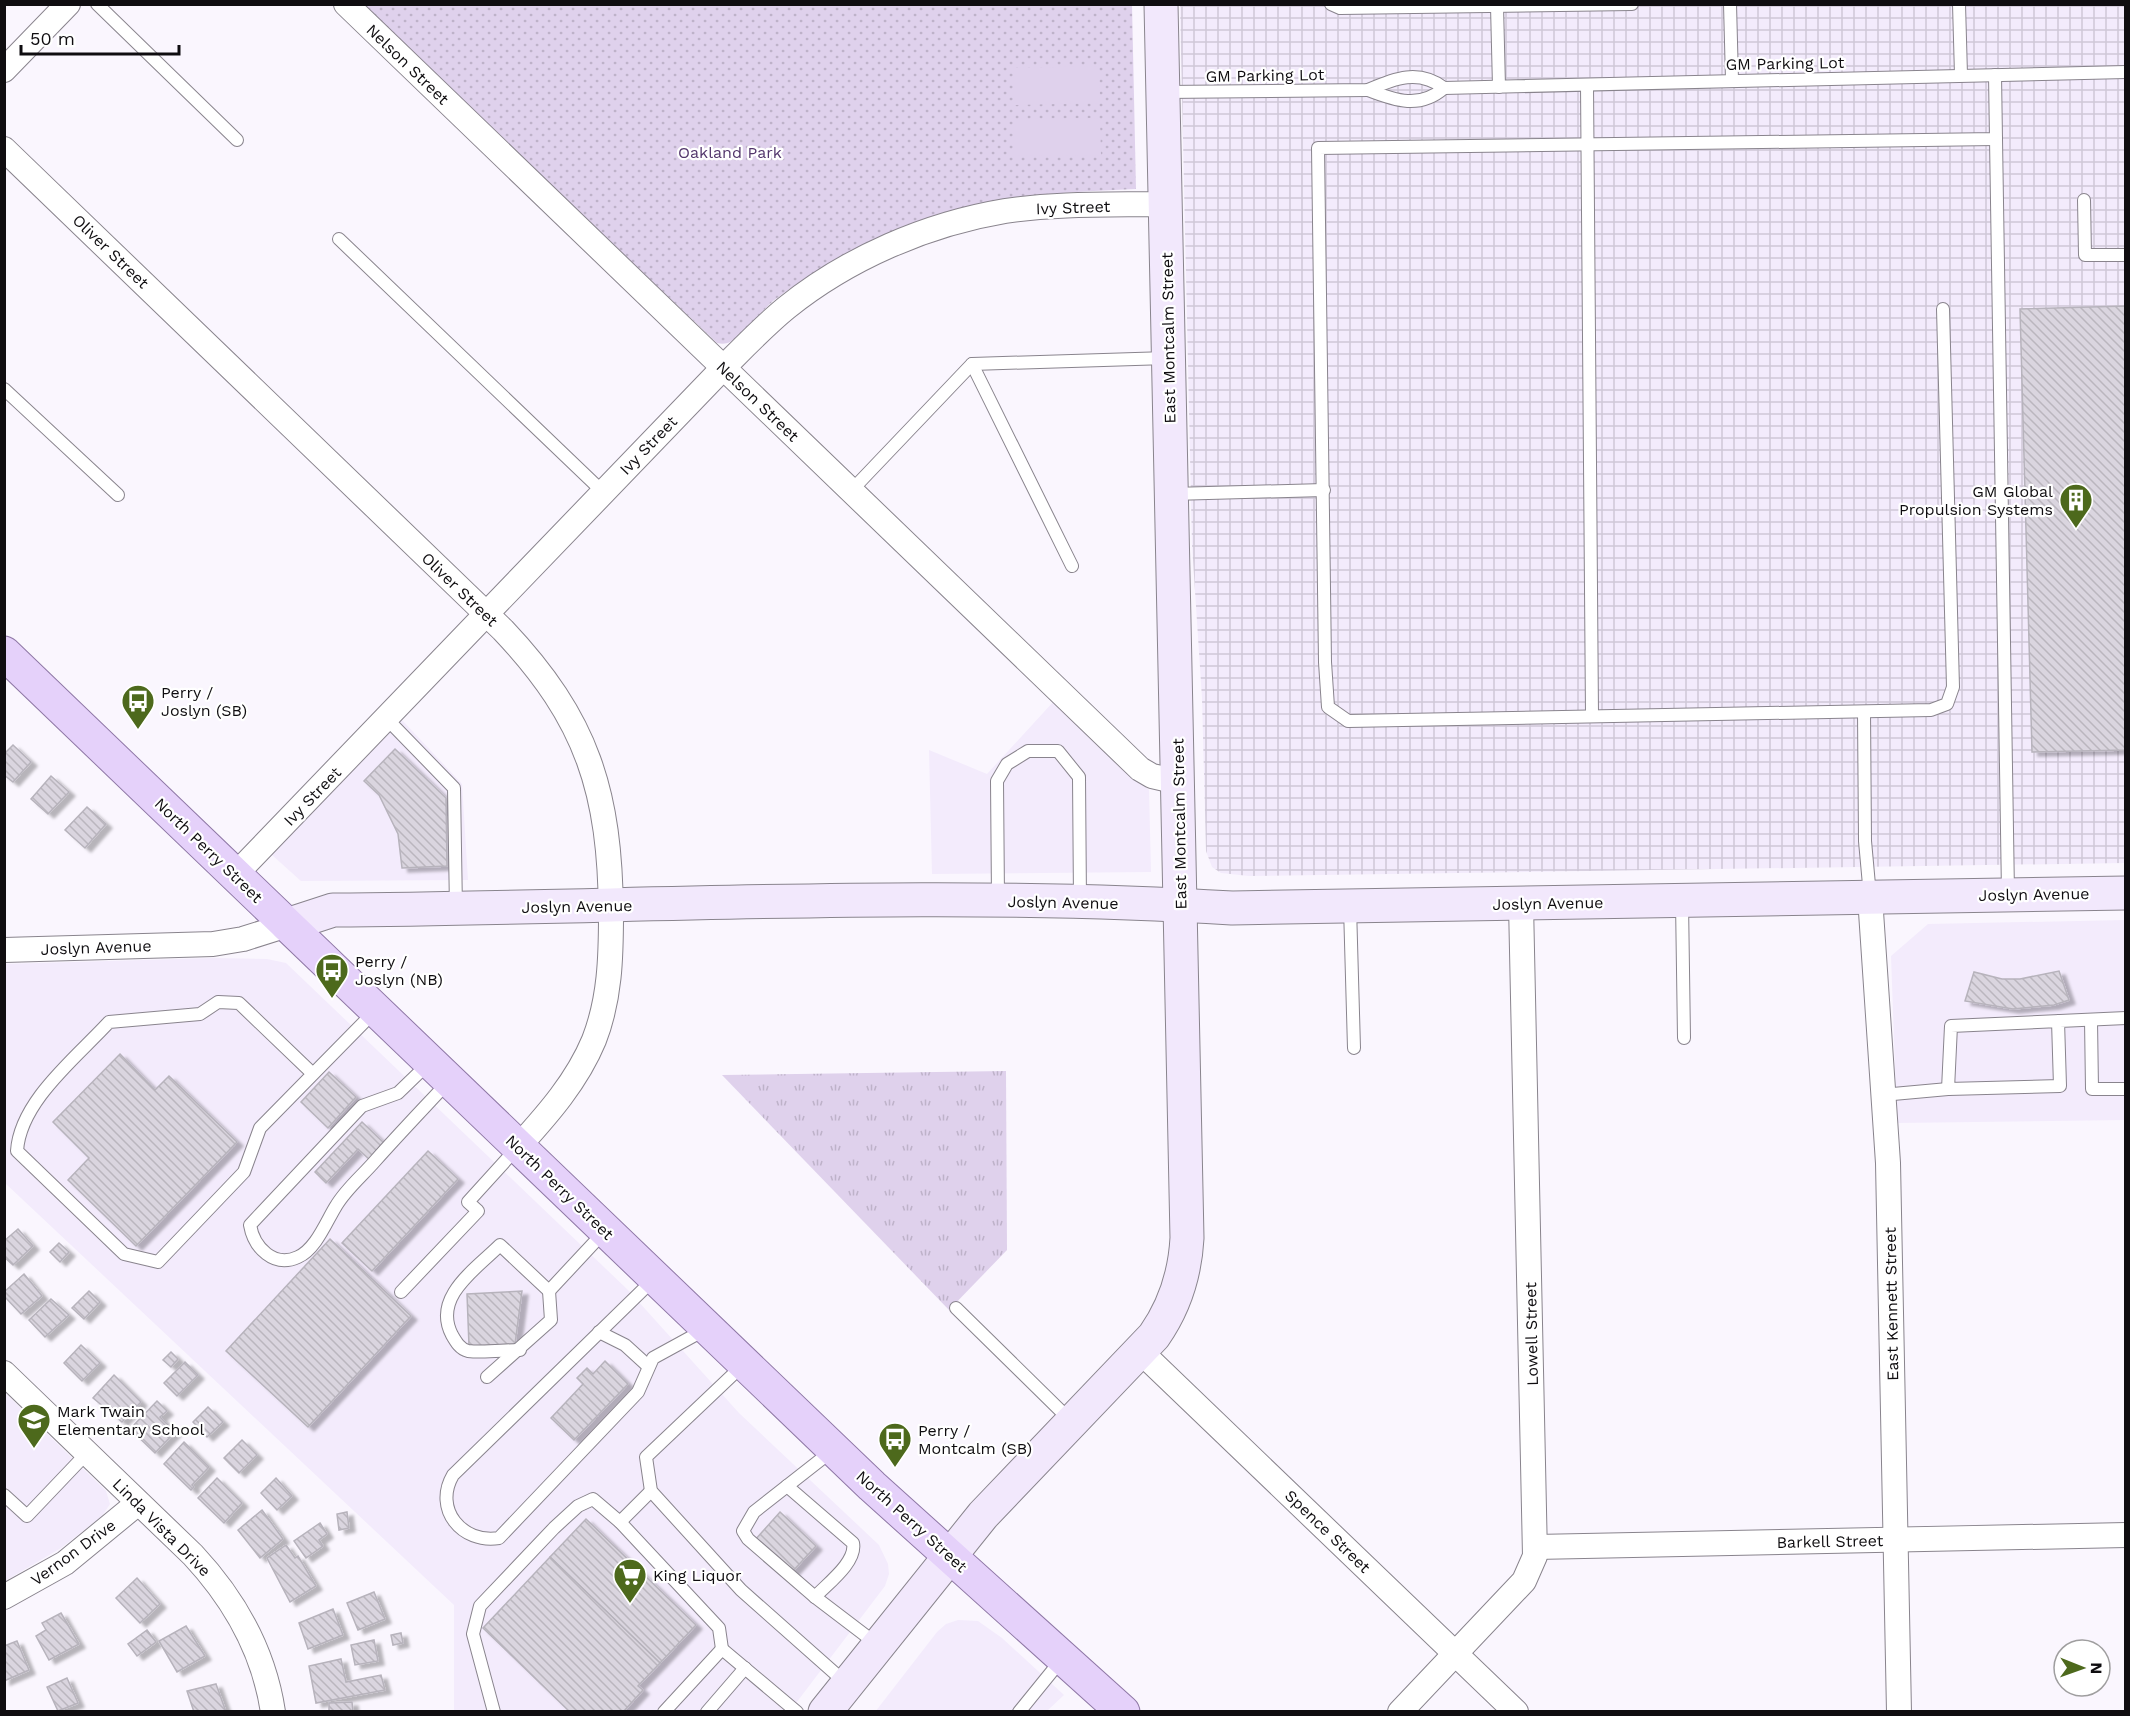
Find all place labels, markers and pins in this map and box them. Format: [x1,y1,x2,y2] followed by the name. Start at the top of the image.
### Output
[1899,482,2053,519] place label: GM Global Propulsion Systems
[2058,482,2094,529] building icon: GM Global Propulsion Systems
[120,683,156,730] bus stop icon: Perry / Joslyn (SB)
[161,683,247,720] place label: Perry / Joslyn (SB)
[314,952,350,999] bus stop icon: Perry / Joslyn (NB)
[355,952,443,989] place label: Perry / Joslyn (NB)
[16,1402,52,1449] school or university icon: Mark Twain Elementary School
[57,1402,205,1439] place label: Mark Twain Elementary School
[877,1421,913,1468] bus stop icon: Perry / Montcalm (SB)
[918,1421,1032,1458] place label: Perry / Montcalm (SB)
[612,1557,648,1604] supermarket icon: King Liquor
[653,1566,742,1585] place label: King Liquor

